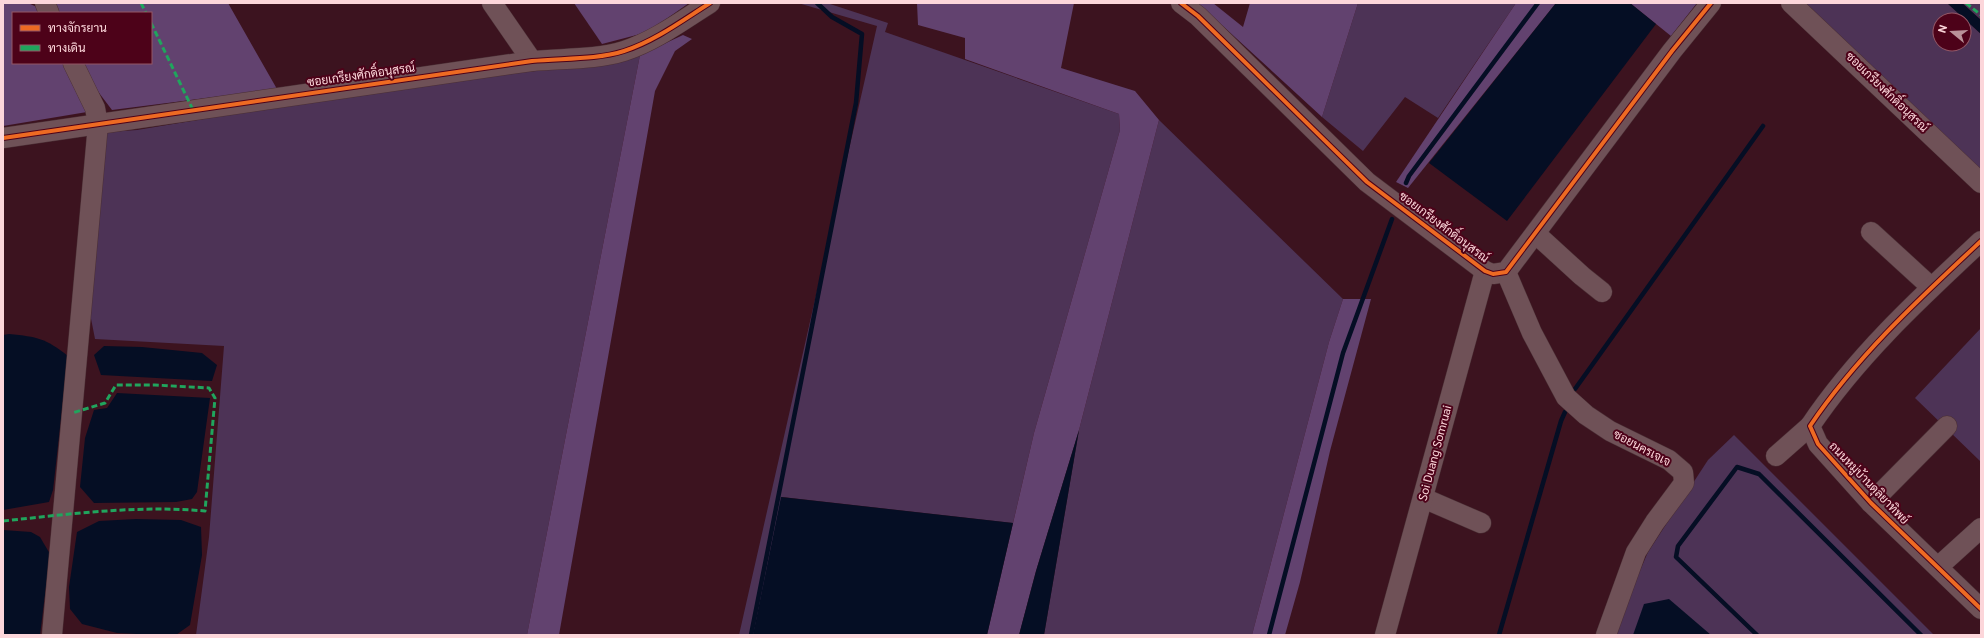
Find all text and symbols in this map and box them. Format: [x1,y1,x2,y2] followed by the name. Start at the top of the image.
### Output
[12,12,152,64] legend
[1932,12,1972,52] north arrow
[48,19,107,35] text: ทางจักรยาน
[1934,23,1950,35] text: N
[48,39,86,55] text: ทางเดิน
[1842,46,1934,136] street label: ซอยเกรียงศักดิ์อนุสรณ์
[306,56,416,91] street label: ซอยเกรียงศักดิ์อนุสรณ์
[1395,185,1494,267] street label: ซอยเกรียงศักดิ์อนุสรณ์
[1414,403,1454,502] street label: Soi Duang Somruai
[1611,425,1674,469] street label: ซอยนครเจเจ
[1825,438,1913,528] street label: ถนนหมู่บ้านดุลิยาทิพย์

